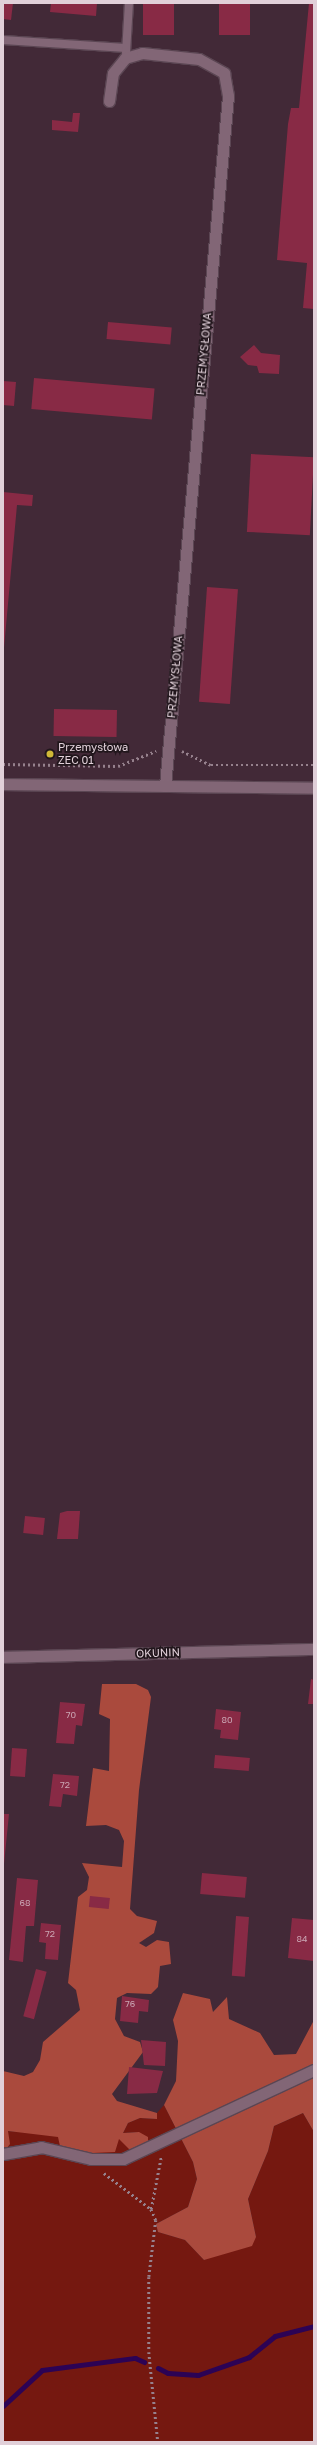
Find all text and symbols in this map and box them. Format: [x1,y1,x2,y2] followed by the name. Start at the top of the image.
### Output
[194,312,214,396] street label: PRZEMYSŁOWA
[165,635,185,719] street label: PRZEMYSŁOWA
[58,741,128,767] place label: Przemysłowa ZEC 01
[45,749,55,759] marker: Przemysłowa ZEC 01
[136,1646,180,1660] street label: OKUNIN
[66,1710,76,1720] house number: 70
[221,1715,233,1725] house number: 80
[60,1780,70,1790] house number: 72
[20,1898,30,1908] house number: 68
[45,1929,55,1939] house number: 72
[297,1934,307,1944] house number: 84
[125,1999,135,2009] house number: 76

